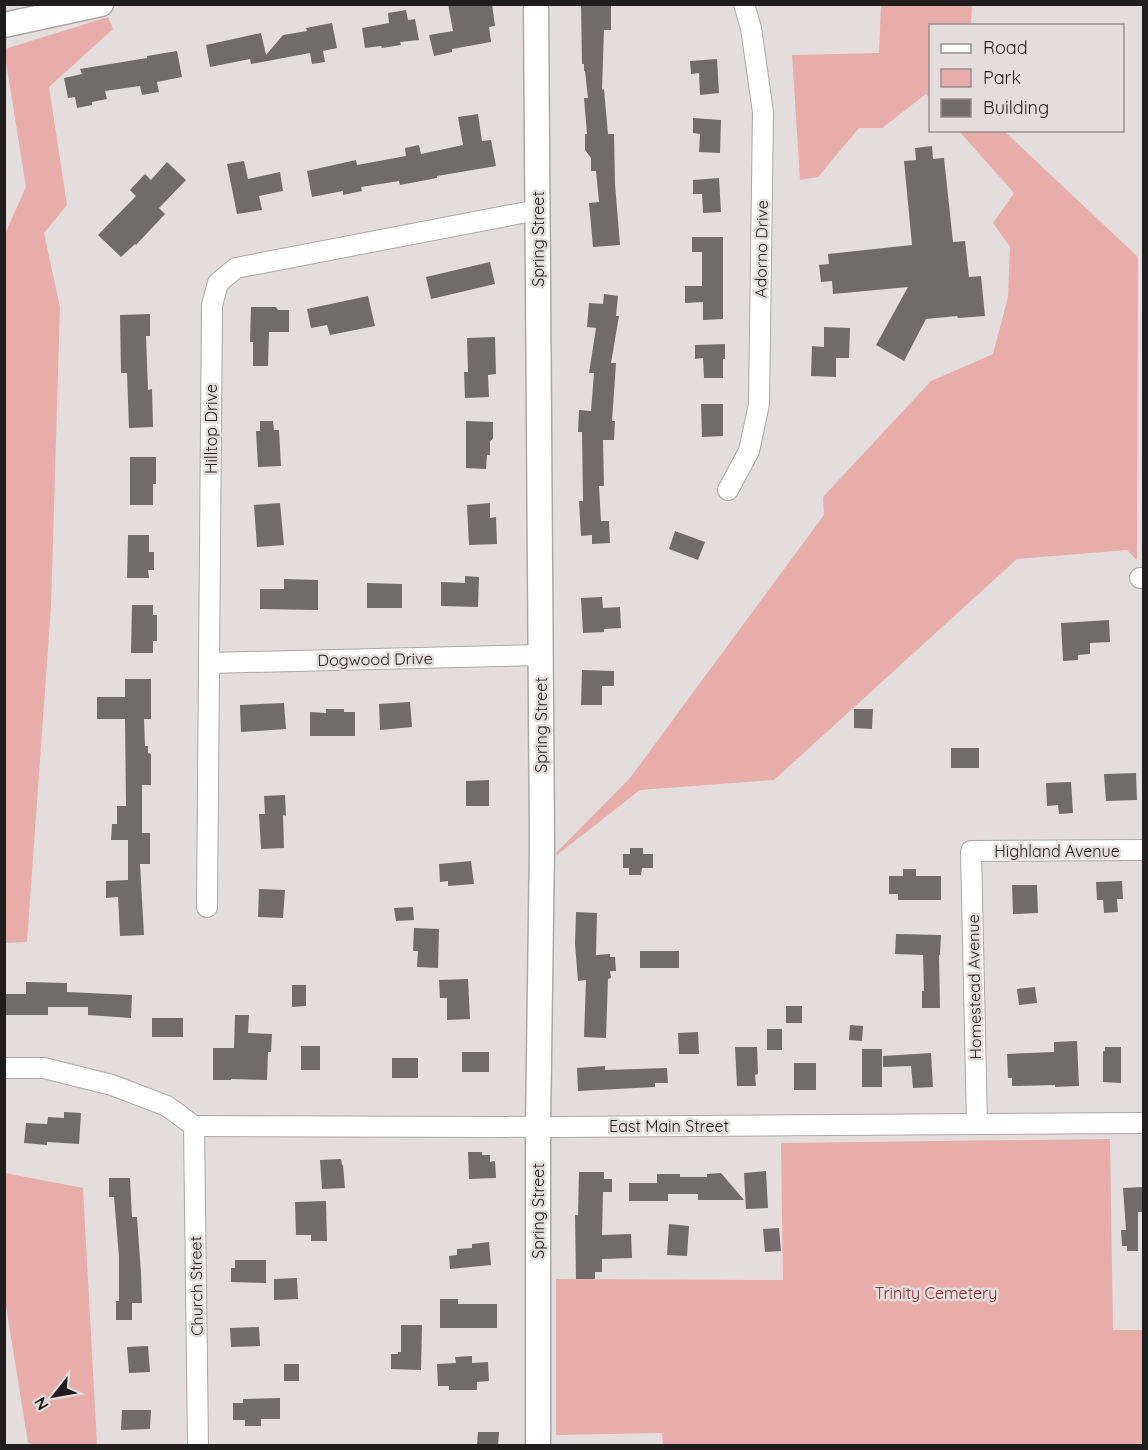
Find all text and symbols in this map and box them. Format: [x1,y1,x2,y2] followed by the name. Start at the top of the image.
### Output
[929,24,1124,132] legend
[983,36,1028,59] text: Road
[983,66,1021,89] text: Park
[983,96,1049,119] text: Building
[528,191,548,287] street label: Spring Street
[750,200,772,298] street label: Adorno Drive
[201,384,221,474] street label: Hilltop Drive
[317,648,433,670] street label: Dogwood Drive
[531,677,551,773] street label: Spring Street
[994,841,1120,861] street label: Highland Avenue
[963,914,985,1060] street label: Homestead Avenue
[609,1116,729,1136] street label: East Main Street
[528,1163,548,1259] street label: Spring Street
[185,1236,207,1336] street label: Church Street
[875,1283,997,1303] park label: Trinity Cemetery
[24,1366,84,1426] north arrow
[30,1394,53,1414] text: N

